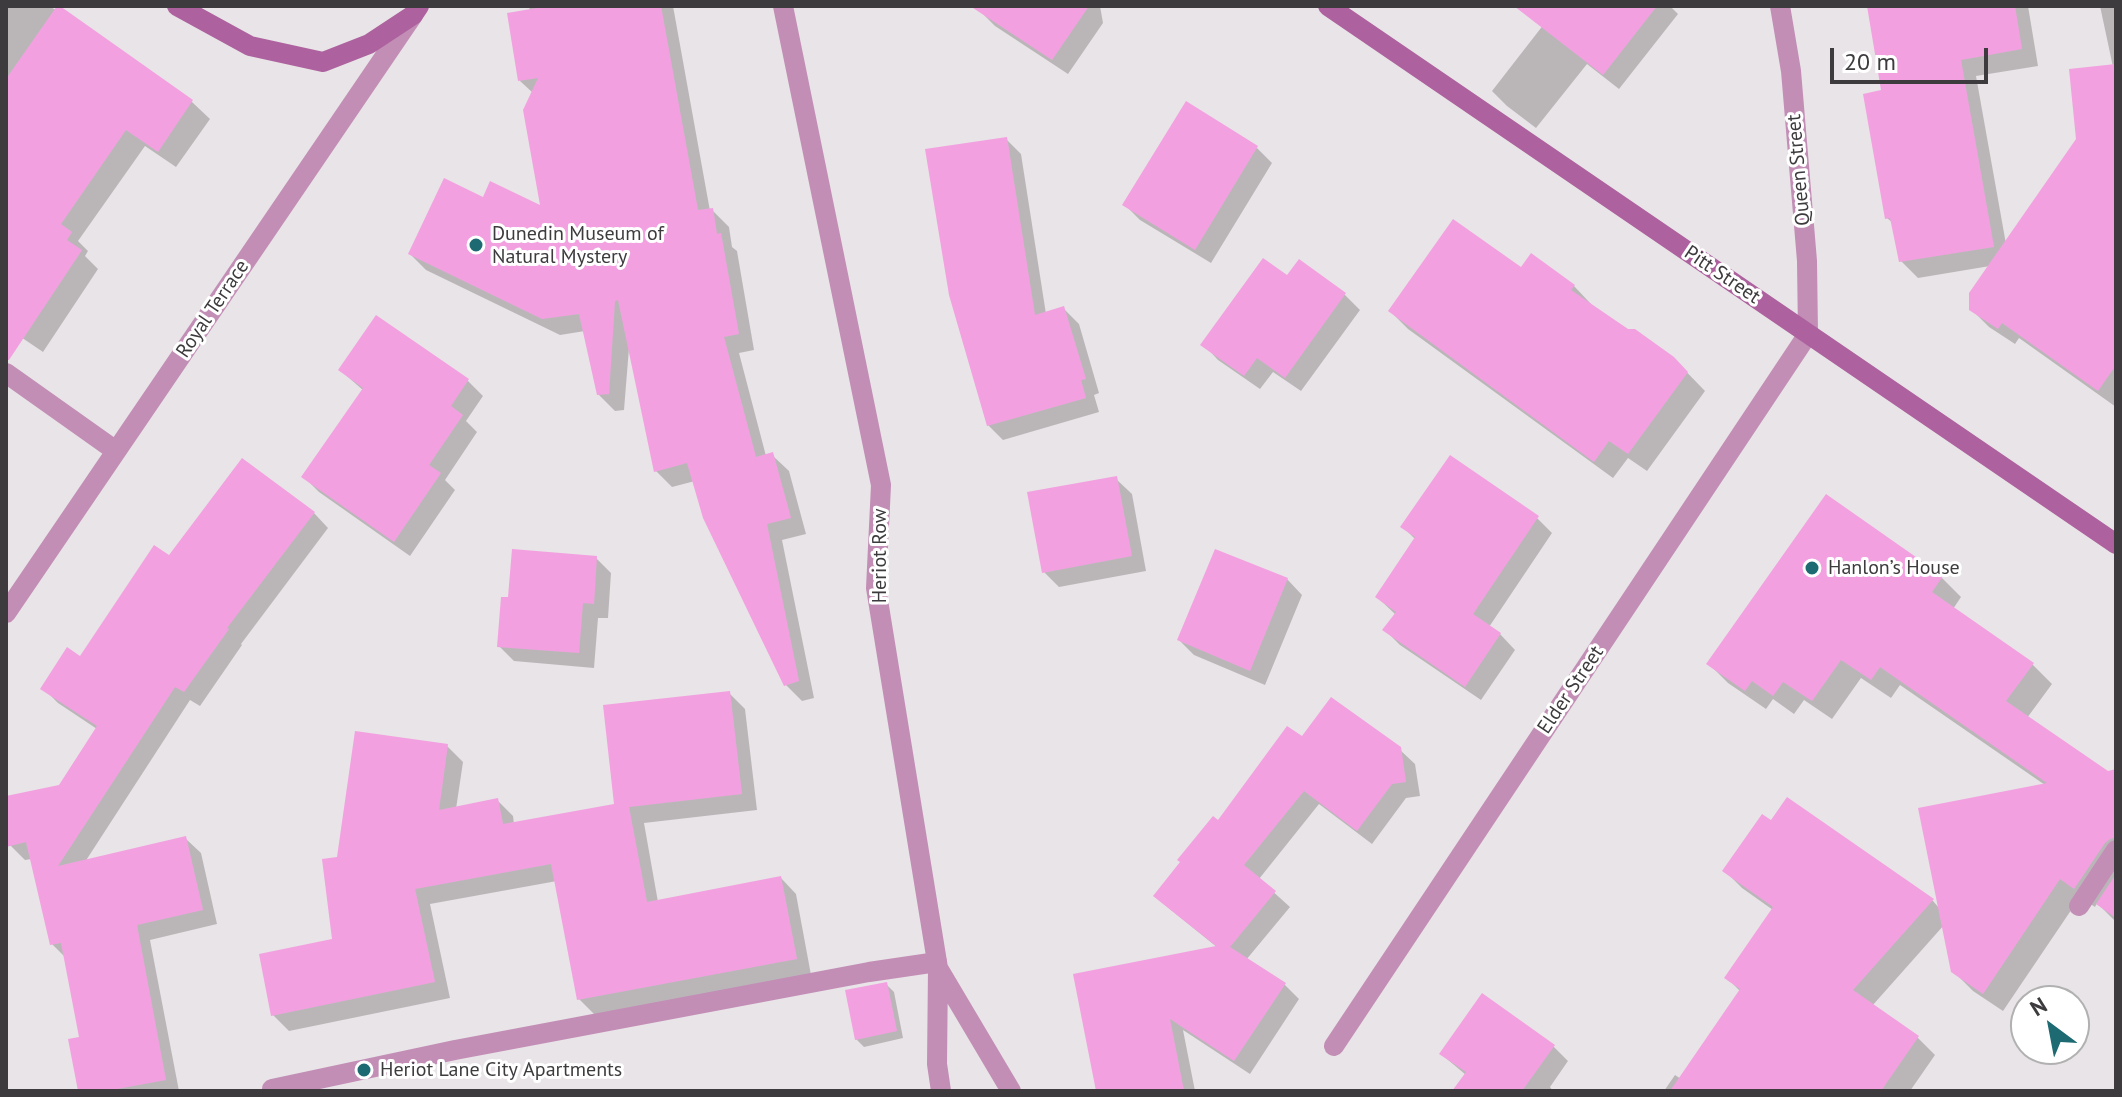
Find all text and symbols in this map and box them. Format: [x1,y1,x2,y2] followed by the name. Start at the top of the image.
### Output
[1834,32,1992,82] scale bar
[1844,46,1896,77] text: 20 m
[1782,113,1816,227] street label: Queen Street
[492,222,664,269] place label: Dunedin Museum of Natural Mystery
[467,236,485,254] marker: Dunedin Museum of Natural Mystery
[1679,241,1765,309] street label: Pitt Street
[172,256,254,362] street label: Royal Terrace
[868,509,892,603] street label: Heriot Row
[1828,556,1960,580] place label: Hanlon’s House
[1803,559,1821,577] marker: Hanlon’s House
[1533,642,1609,738] street label: Elder Street
[2010,985,2090,1065] north arrow
[2025,991,2052,1022] text: N
[380,1058,622,1082] place label: Heriot Lane City Apartments
[355,1061,373,1079] marker: Heriot Lane City Apartments

